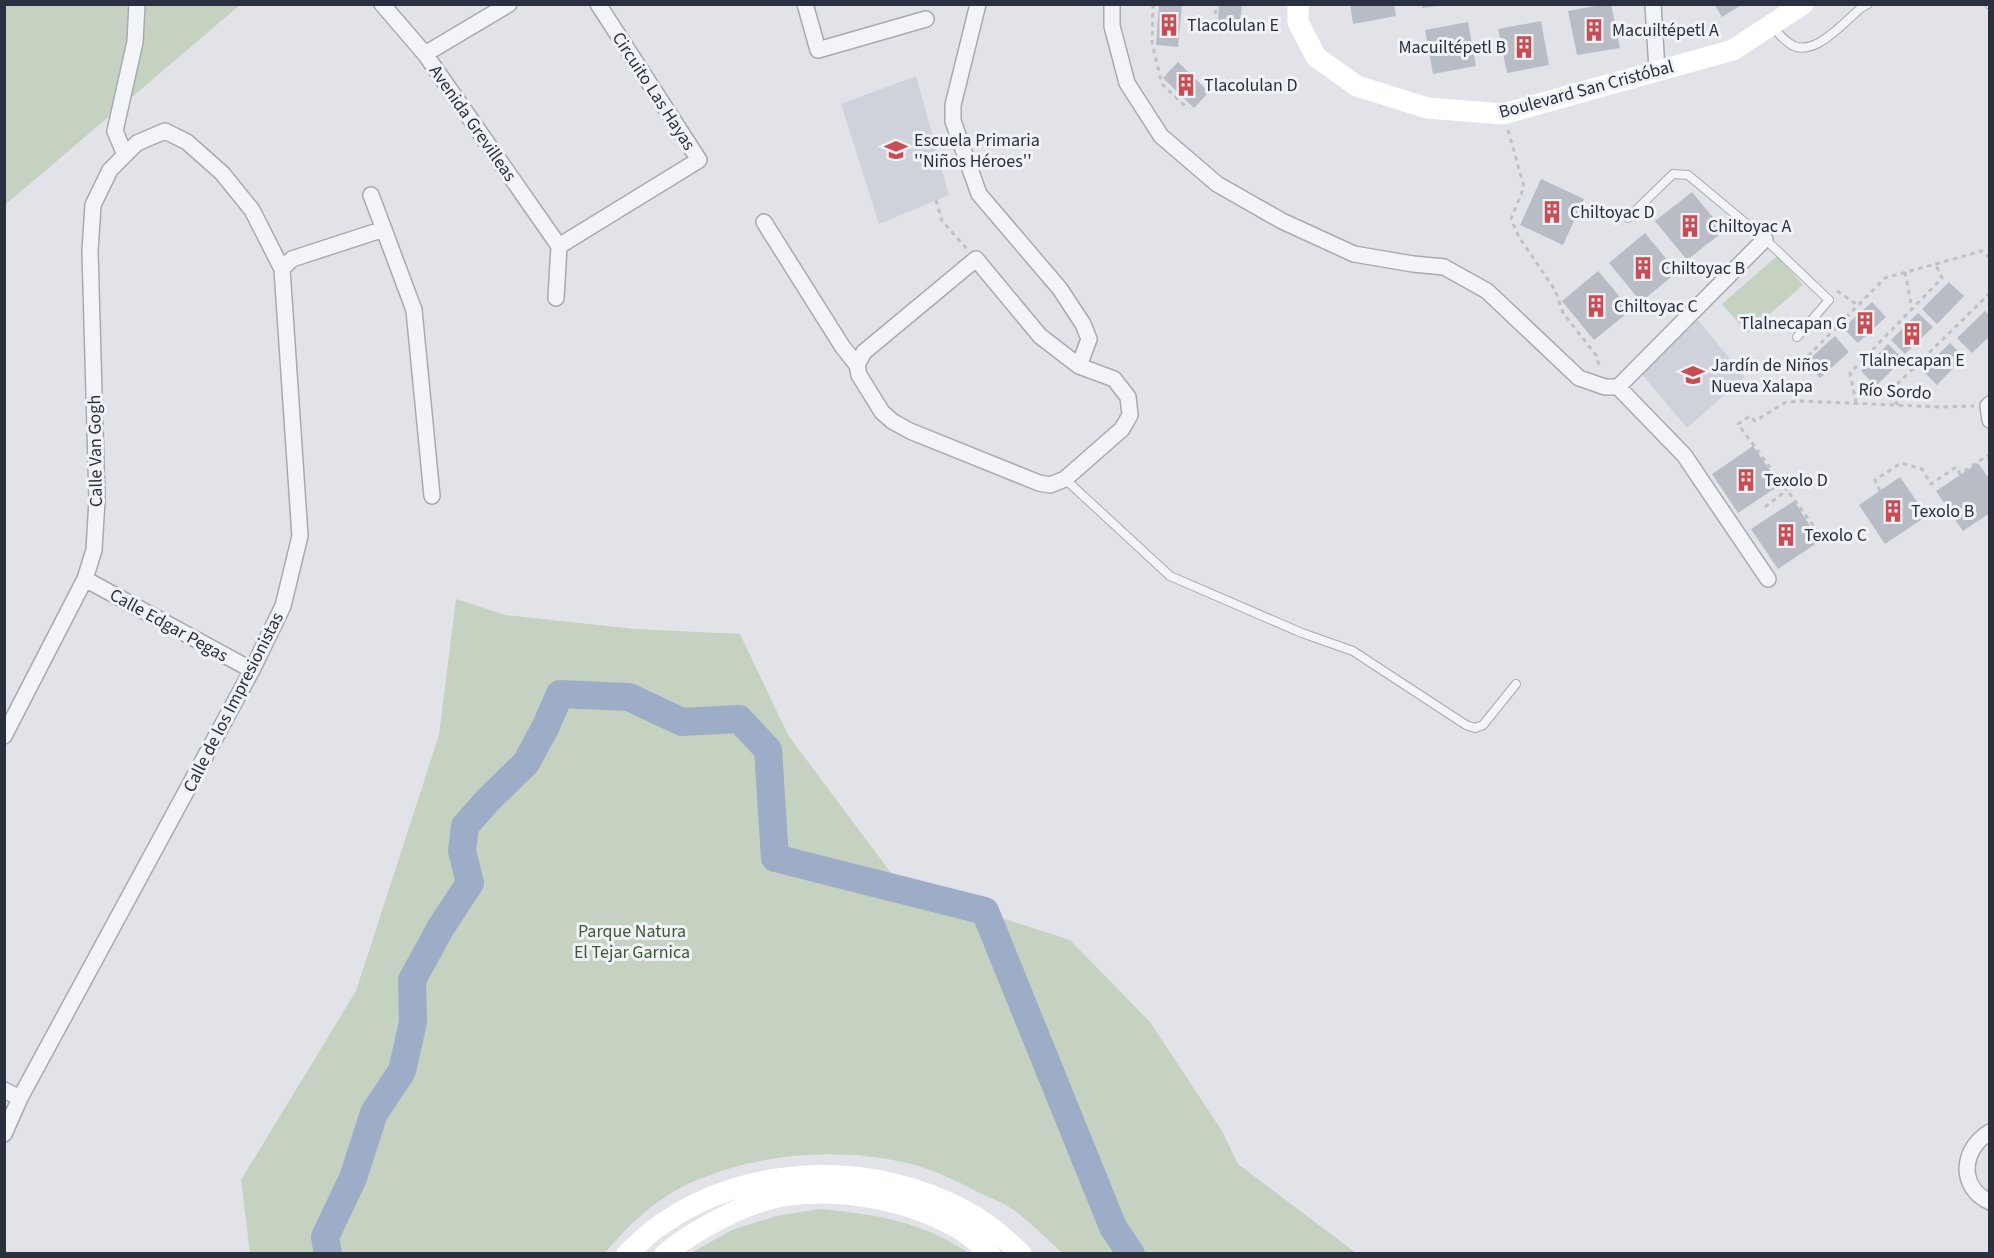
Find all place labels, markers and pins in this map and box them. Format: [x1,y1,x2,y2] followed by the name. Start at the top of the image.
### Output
[1156,12,1182,38] building icon: Tlacolulan E
[1187,13,1279,38] place label: Tlacolulan E
[1581,17,1607,43] building icon: Macuiltépetl A
[1612,18,1719,43] place label: Macuiltépetl A
[1511,34,1537,60] building icon: Macuiltépetl B
[1398,35,1506,60] place label: Macuiltépetl B
[1173,72,1199,98] building icon: Tlacolulan D
[1204,73,1297,98] place label: Tlacolulan D
[914,128,1040,174] place label: Escuela Primaria ''Niños Héroes''
[883,137,909,163] school or university icon: Escuela Primaria ''Niños Héroes''
[1539,199,1565,225] building icon: Chiltoyac D
[1570,200,1655,225] place label: Chiltoyac D
[1677,213,1703,239] building icon: Chiltoyac A
[1708,214,1792,239] place label: Chiltoyac A
[1630,255,1656,281] building icon: Chiltoyac B
[1661,256,1745,281] place label: Chiltoyac B
[1583,293,1609,319] building icon: Chiltoyac C
[1614,294,1698,319] place label: Chiltoyac C
[1852,310,1878,336] building icon: Tlalnecapan G
[1740,311,1847,336] place label: Tlalnecapan G
[1899,321,1925,347] building icon: Tlalnecapan E
[1859,348,1965,373] place label: Tlalnecapan E
[1711,353,1828,399] place label: Jardín de Niños Nueva Xalapa
[1680,362,1706,388] school or university icon: Jardín de Niños Nueva Xalapa
[1733,467,1759,493] building icon: Texolo D
[1764,468,1828,493] place label: Texolo D
[1880,498,1906,524] building icon: Texolo B
[1911,499,1974,524] place label: Texolo B
[1773,522,1799,548] building icon: Texolo C
[1804,523,1867,548] place label: Texolo C

